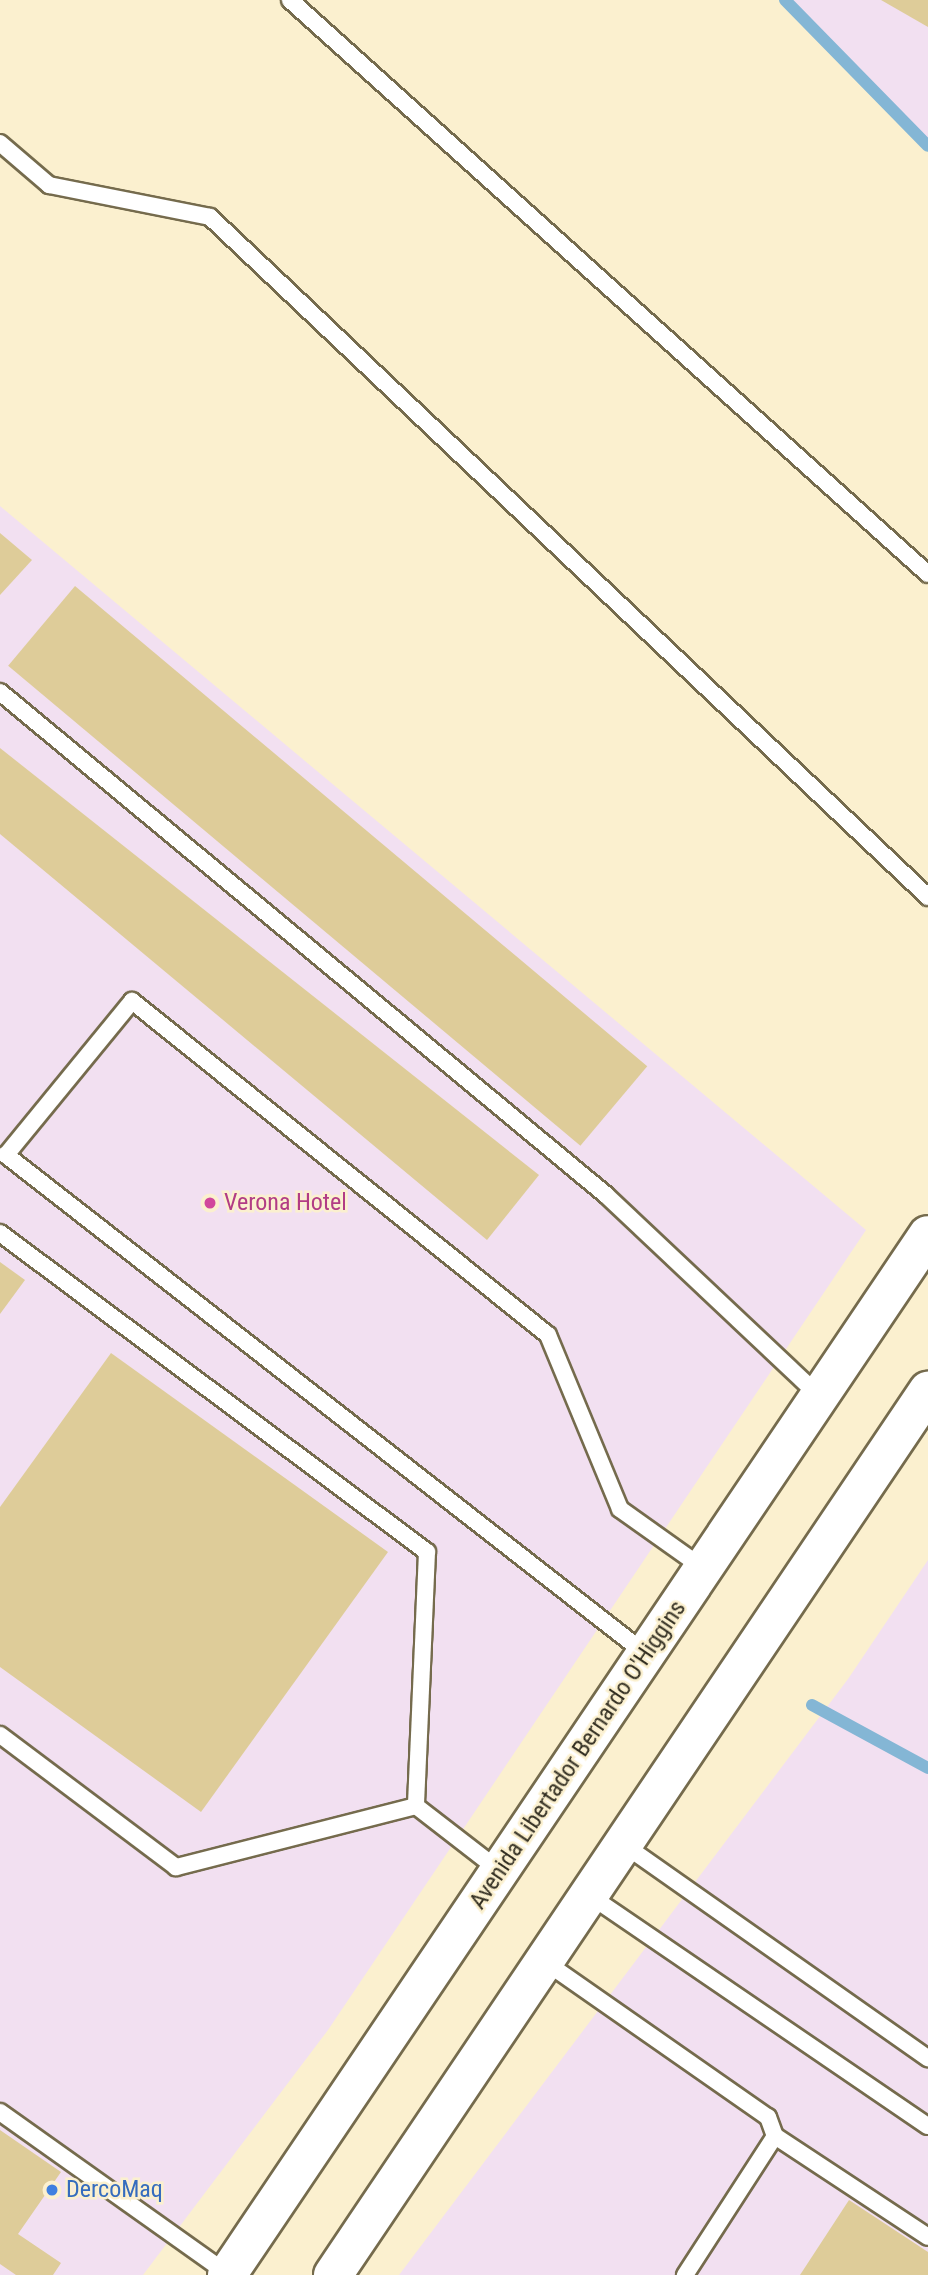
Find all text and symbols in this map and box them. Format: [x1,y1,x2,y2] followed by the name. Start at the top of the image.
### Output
[224,1189,347,1217] place label: Verona Hotel
[202,1195,218,1211] marker: Verona Hotel
[464,1595,692,1915] street label: Avenida Libertador Bernardo O'Higgins
[66,2176,163,2204] place label: DercoMaq
[44,2182,60,2198] marker: DercoMaq

